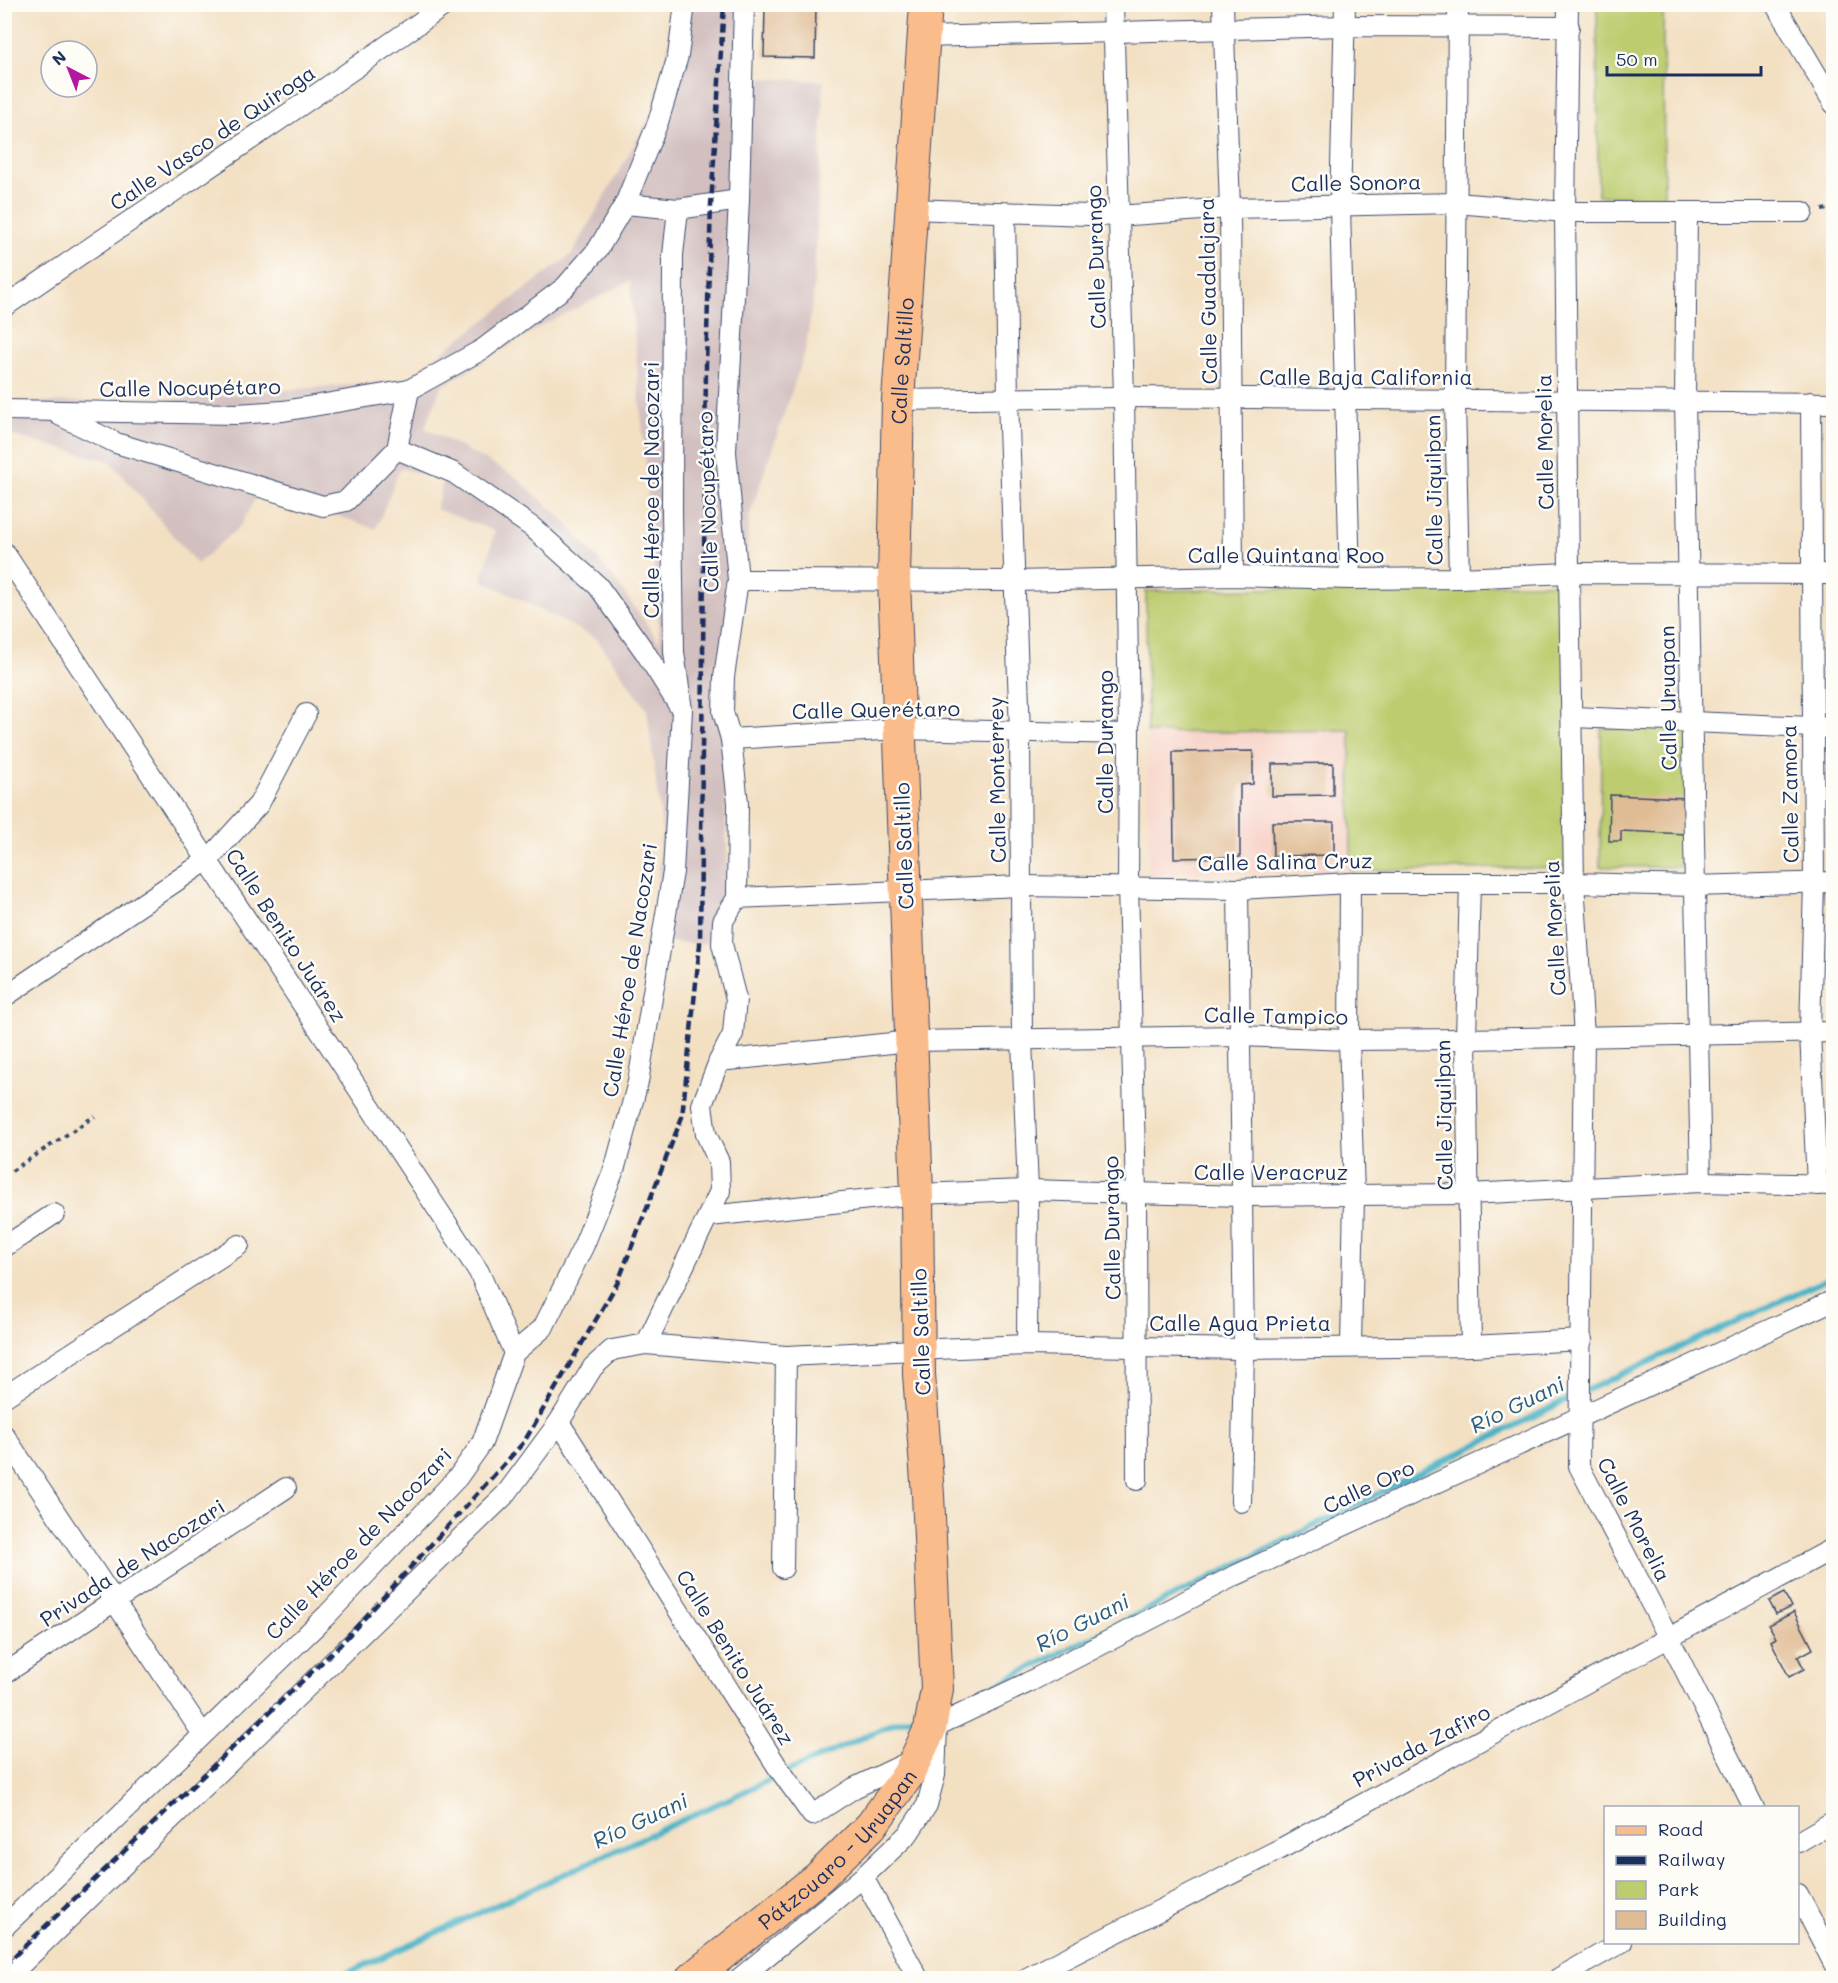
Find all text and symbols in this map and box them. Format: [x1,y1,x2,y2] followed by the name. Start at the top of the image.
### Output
[39,39,99,99] north arrow
[1607,39,1762,77] scale bar
[47,46,70,69] text: N
[1616,47,1658,71] text: 50 m
[104,58,320,216] street label: Calle Vasco de Quiroga
[1291,167,1421,197] street label: Calle Sonora
[1079,184,1111,330] street label: Calle Durango
[1192,197,1222,385] street label: Calle Guadalajara
[884,296,919,425] street label: Calle Saltillo
[637,361,664,619] street label: Calle Héroe de Nacozari
[1259,363,1473,390] street label: Calle Baja California
[99,372,281,402] street label: Calle Nocupétaro
[1529,374,1559,510] street label: Calle Morelia
[690,411,724,593] street label: Calle Nocupétaro
[1418,414,1448,566] street label: Calle Jiquilpan
[1188,541,1384,568] street label: Calle Quintana Roo
[1652,625,1682,771] street label: Calle Uruapan
[1091,670,1118,814] street label: Calle Durango
[792,694,960,724] street label: Calle Querétaro
[981,697,1011,863] street label: Calle Monterrey
[1774,725,1804,863] street label: Calle Zamora
[887,782,919,910] street label: Calle Saltillo
[596,841,662,1099] street label: Calle Héroe de Nacozari
[221,843,353,1027] street label: Calle Benito Juárez
[1197,846,1373,876] street label: Calle Salina Cruz
[1537,859,1571,997] street label: Calle Morelia
[1204,1000,1348,1030] street label: Calle Tampico
[1428,1039,1458,1191] street label: Calle Jiquilpan
[1096,1156,1126,1300] street label: Calle Durango
[1194,1158,1348,1185] street label: Calle Veracruz
[904,1268,936,1396] street label: Calle Saltillo
[1149,1309,1331,1336] street label: Calle Agua Prieta
[1465,1368,1569,1439] water label: Río Guani
[259,1441,457,1645] street label: Calle Héroe de Nacozari
[1592,1452,1678,1586] street label: Calle Morelia
[1318,1453,1418,1519] street label: Calle Oro
[34,1492,230,1632] street label: Privada de Nacozari
[671,1564,801,1750] street label: Calle Benito Juárez
[1030,1586,1134,1658] water label: Río Guani
[1348,1697,1494,1793] street label: Privada Zafiro
[752,1763,922,1934] street label: Pátzcuaro - Uruapan
[588,1785,693,1855] water label: Río Guani
[1604,1806,1799,1944] legend
[1658,1817,1703,1841] text: Road
[1658,1847,1725,1871] text: Railway
[1658,1877,1699,1901] text: Park
[1658,1907,1726,1931] text: Building

